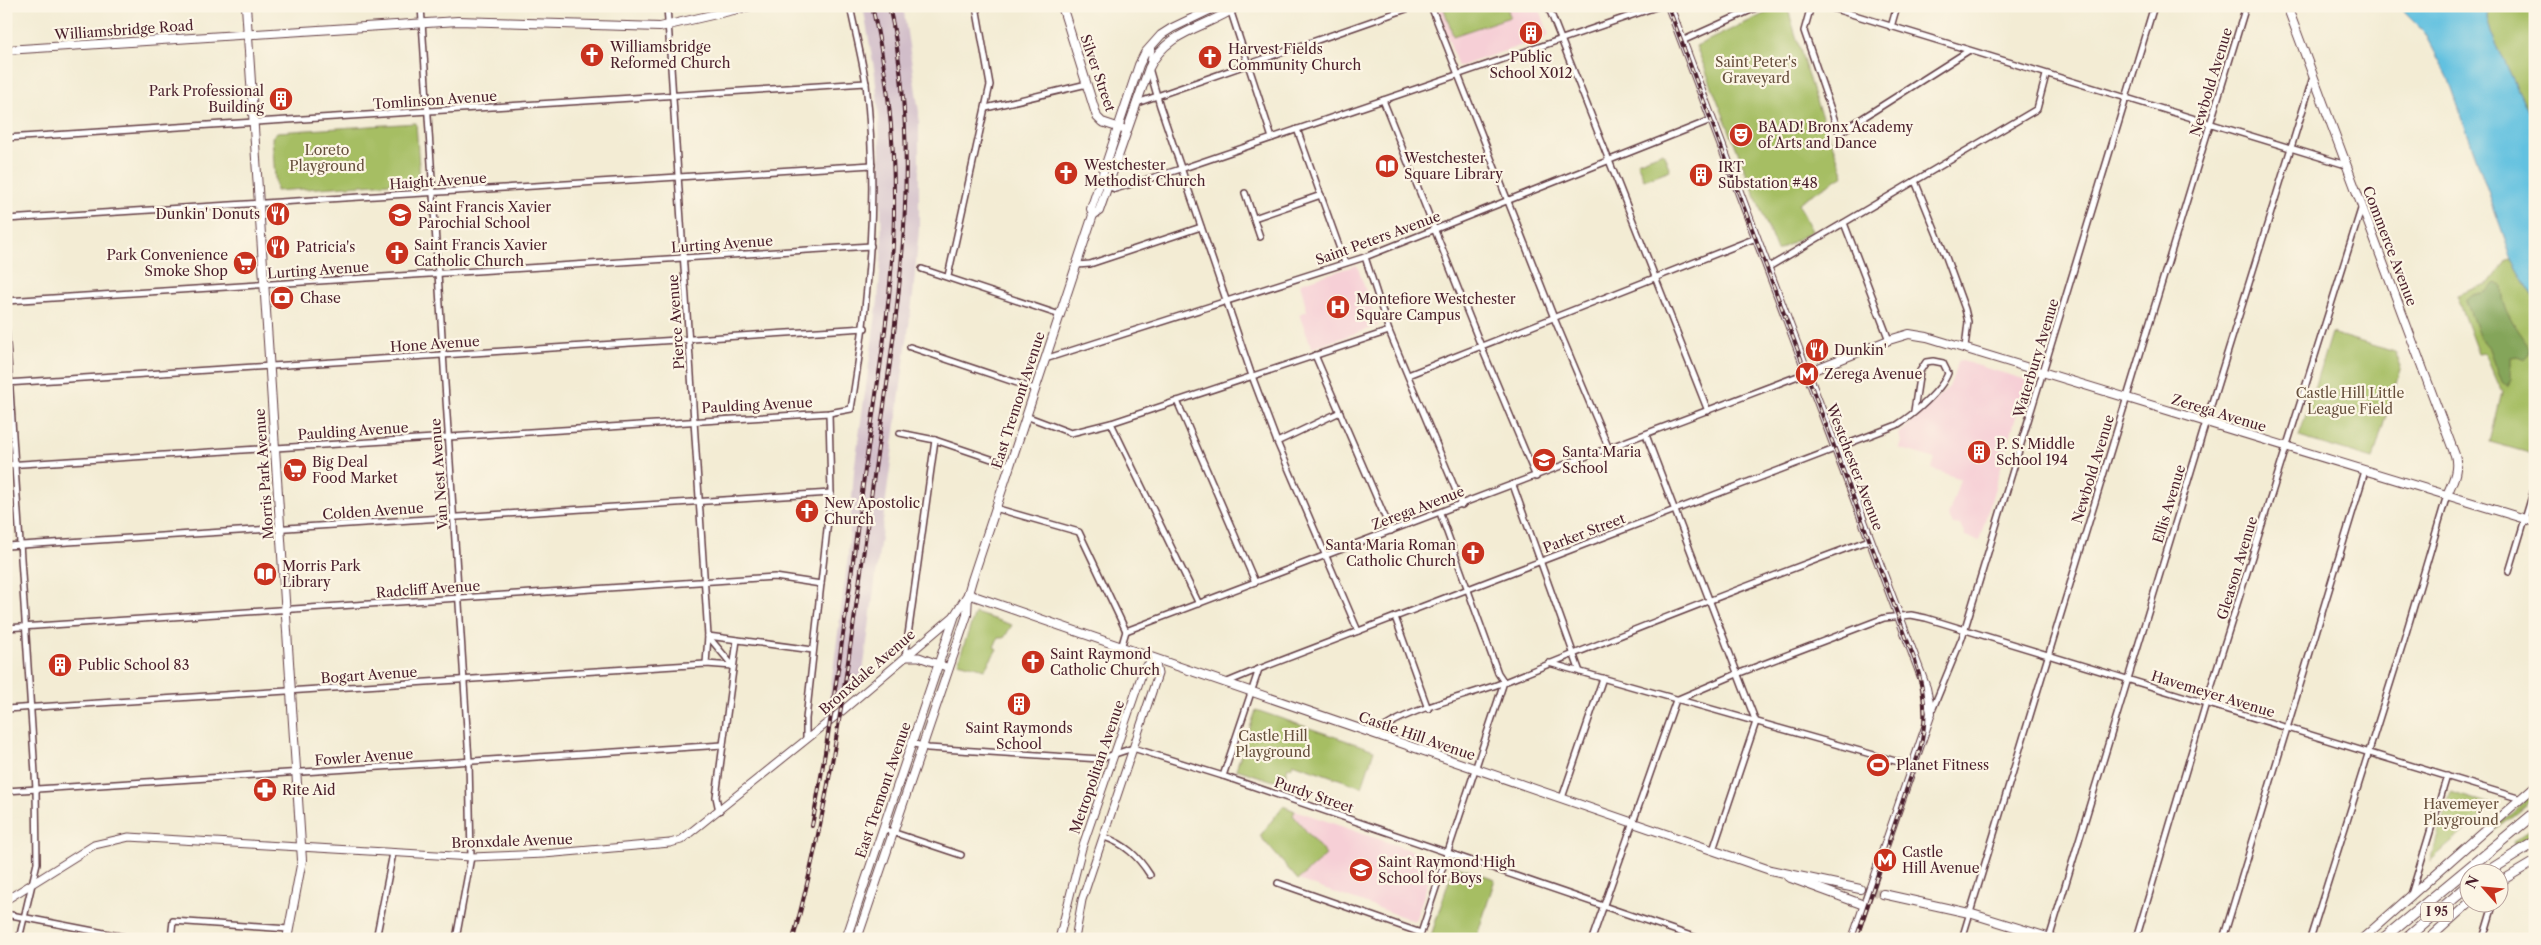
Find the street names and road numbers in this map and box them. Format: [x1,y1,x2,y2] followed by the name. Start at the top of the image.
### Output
[53,16,195,44] street label: Williamsbridge Road
[2186,25,2236,139] street label: Newbold Avenue
[1076,32,1120,114] street label: Silver Street
[372,87,498,113] street label: Tomlinson Avenue
[389,169,487,193] street label: Haight Avenue
[2359,183,2421,309] street label: Commerce Avenue
[1313,207,1443,269] street label: Saint Peters Avenue
[671,231,774,257] street label: Lurting Avenue
[267,257,370,283] street label: Lurting Avenue
[664,274,688,370] street label: Pierce Avenue
[2009,296,2063,421] street label: Waterbury Avenue
[987,329,1049,471] street label: East Tremont Avenue
[390,332,481,356] street label: Hone Avenue
[2169,390,2269,436] street label: Zerega Avenue
[701,393,813,417] street label: Paulding Avenue
[1822,400,1888,533] street label: Westchester Avenue
[250,408,278,540] street label: Morris Park Avenue
[2068,412,2118,526] street label: Newbold Avenue
[297,418,409,444] street label: Paulding Avenue
[426,418,452,531] street label: Van Nest Avenue
[2149,462,2190,545] street label: Ellis Avenue
[1369,482,1467,534] street label: Zerega Avenue
[322,498,424,524] street label: Colden Avenue
[1540,509,1628,557] street label: Parker Street
[2213,514,2261,622] street label: Gleason Avenue
[375,576,481,602] street label: Radcliff Avenue
[815,625,919,719] street label: Bronxdale Avenue
[320,663,418,687] street label: Bogart Avenue
[2149,667,2277,721] street label: Havemeyer Avenue
[1066,697,1128,836] street label: Metropolitan Avenue
[1356,708,1478,764] street label: Castle Hill Avenue
[851,719,915,860] street label: East Tremont Avenue
[314,745,414,769] street label: Fowler Avenue
[1272,773,1356,817] street label: Purdy Street
[451,830,573,852] street label: Bronxdale Avenue
[2421,902,2453,922] road number: I 95

